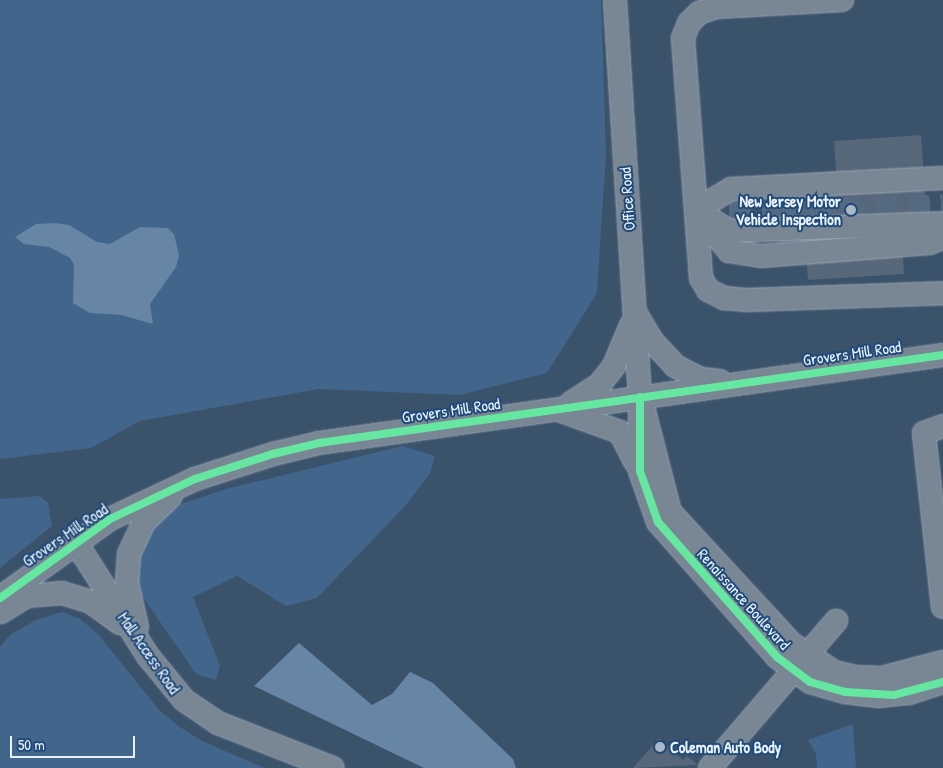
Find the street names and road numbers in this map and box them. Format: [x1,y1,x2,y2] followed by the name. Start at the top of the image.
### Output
[615,167,639,231] street label: Office Road
[802,337,902,369] street label: Grovers Mill Road
[401,394,501,426] street label: Grovers Mill Road
[19,499,111,571] street label: Grovers Mill Road
[694,544,794,654] street label: Renaissance Boulevard
[114,609,184,697] street label: Mall Access Road

